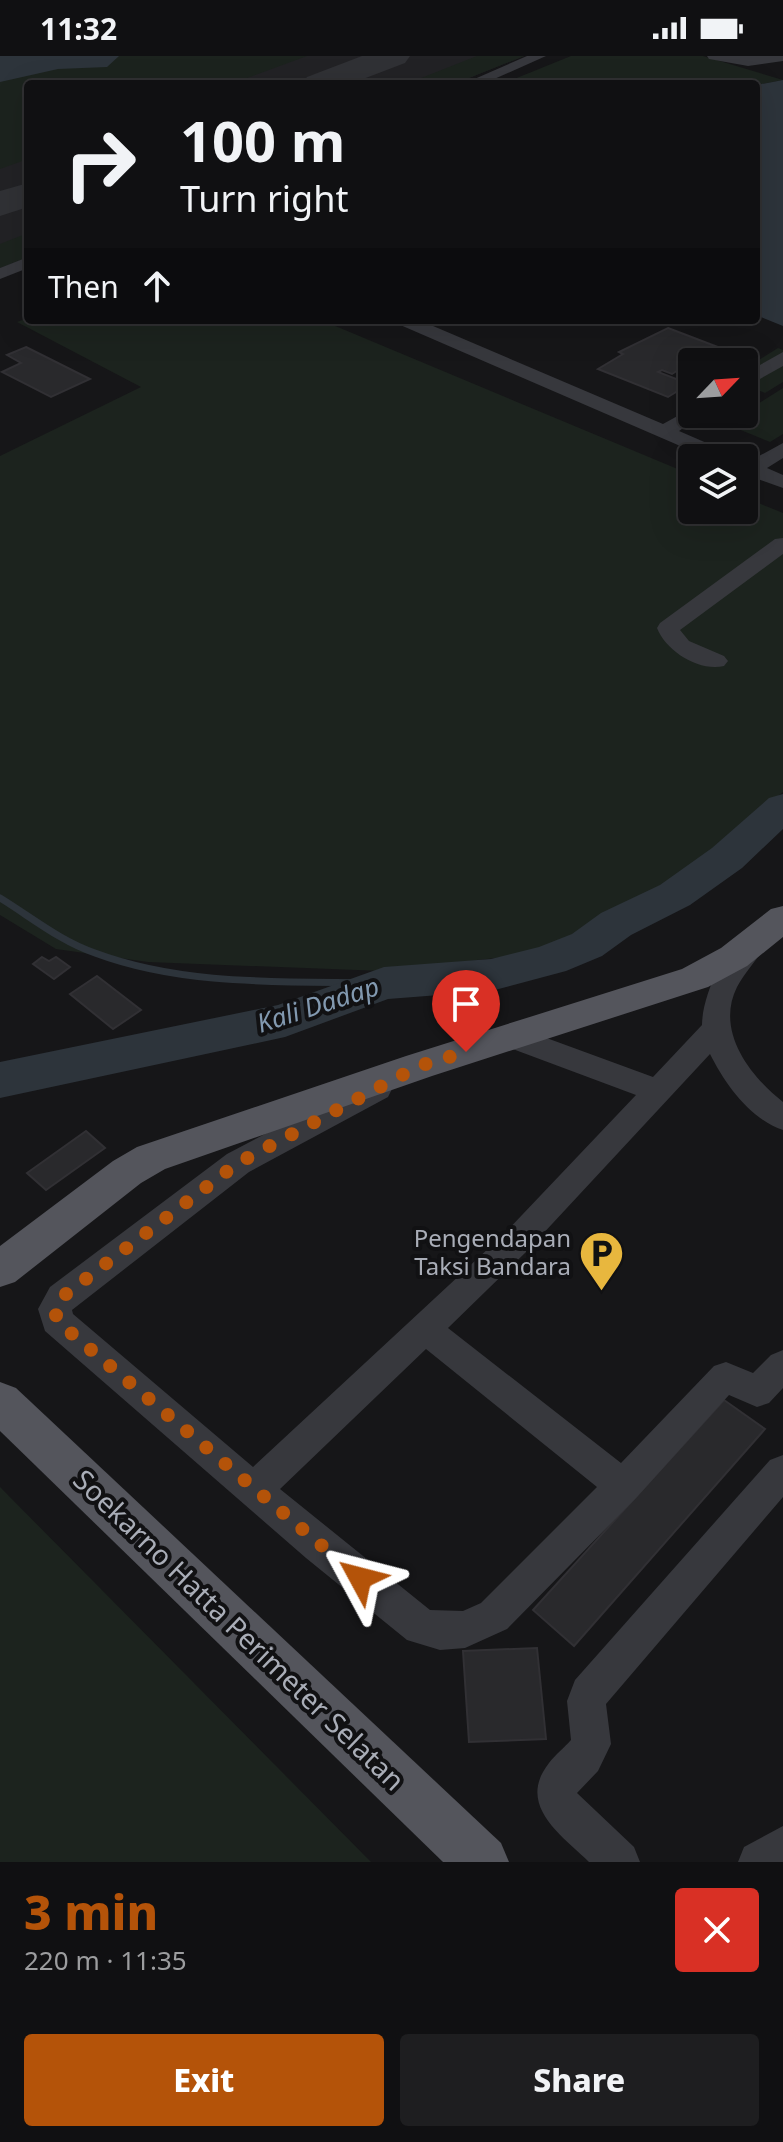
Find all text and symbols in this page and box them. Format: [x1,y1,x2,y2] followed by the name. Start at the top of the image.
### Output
[40,8,117,49] text: 11:32
[180,102,345,178] text: 100 m
[48,112,152,216] icon: right
[180,174,348,223] text: Turn right
[135,264,179,308] icon: ahead
[48,266,119,307] text: Then
[678,348,758,428] north arrow
[678,348,758,524] map controls
[678,444,758,524] button: layers
[252,967,383,1041] water label: Kali Dadap
[432,970,500,1052] pin
[444,982,488,1026] icon: arrive
[414,1221,571,1282] place label: Pengendapan Taksi Bandara
[578,1229,626,1292] parking icon: Pengendapan Taksi Bandara
[66,1460,414,1798] street label: Soekarno Hatta Perimeter Selatan
[318,1536,402,1620] position arrow
[24,1879,158,1944] text: 3 min
[675,1888,759,1972] button: close
[24,1942,187,1978] text: 220 m · 11:35
[24,2034,384,2126] button: Exit
[400,2034,759,2126] button: Share

